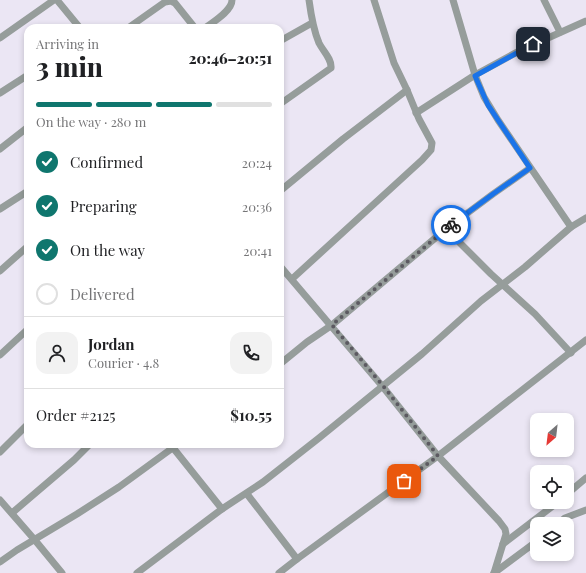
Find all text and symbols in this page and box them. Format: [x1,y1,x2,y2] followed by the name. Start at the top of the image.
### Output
[516,27,550,61] pin
[522,33,544,55] icon: home
[36,35,99,52] text: Arriving in
[188,48,272,68] text: 20:46–20:51
[36,49,103,84] text: 3 min
[36,113,146,130] text: On the way · 280 m
[36,151,58,173] icon: check
[70,152,143,172] text: Confirmed
[242,154,272,171] text: 20:24
[36,195,58,217] icon: check
[70,196,137,216] text: Preparing
[242,198,272,215] text: 20:36
[431,205,471,245] courier
[440,214,462,236] icon: bike
[36,239,58,261] icon: check
[70,240,145,260] text: On the way
[243,242,272,259] text: 20:41
[70,284,135,304] text: Delivered
[36,332,78,374] button: person
[230,332,272,374] button: phone
[88,334,134,354] text: Jordan
[88,354,159,371] text: Courier · 4.8
[36,405,116,425] text: Order #2125
[230,405,272,425] text: $10.55
[530,413,574,457] north arrow
[530,413,574,561] map controls
[387,464,421,498] pin
[530,465,574,509] button: locate
[393,470,415,492] icon: bag
[530,517,574,561] button: layers

